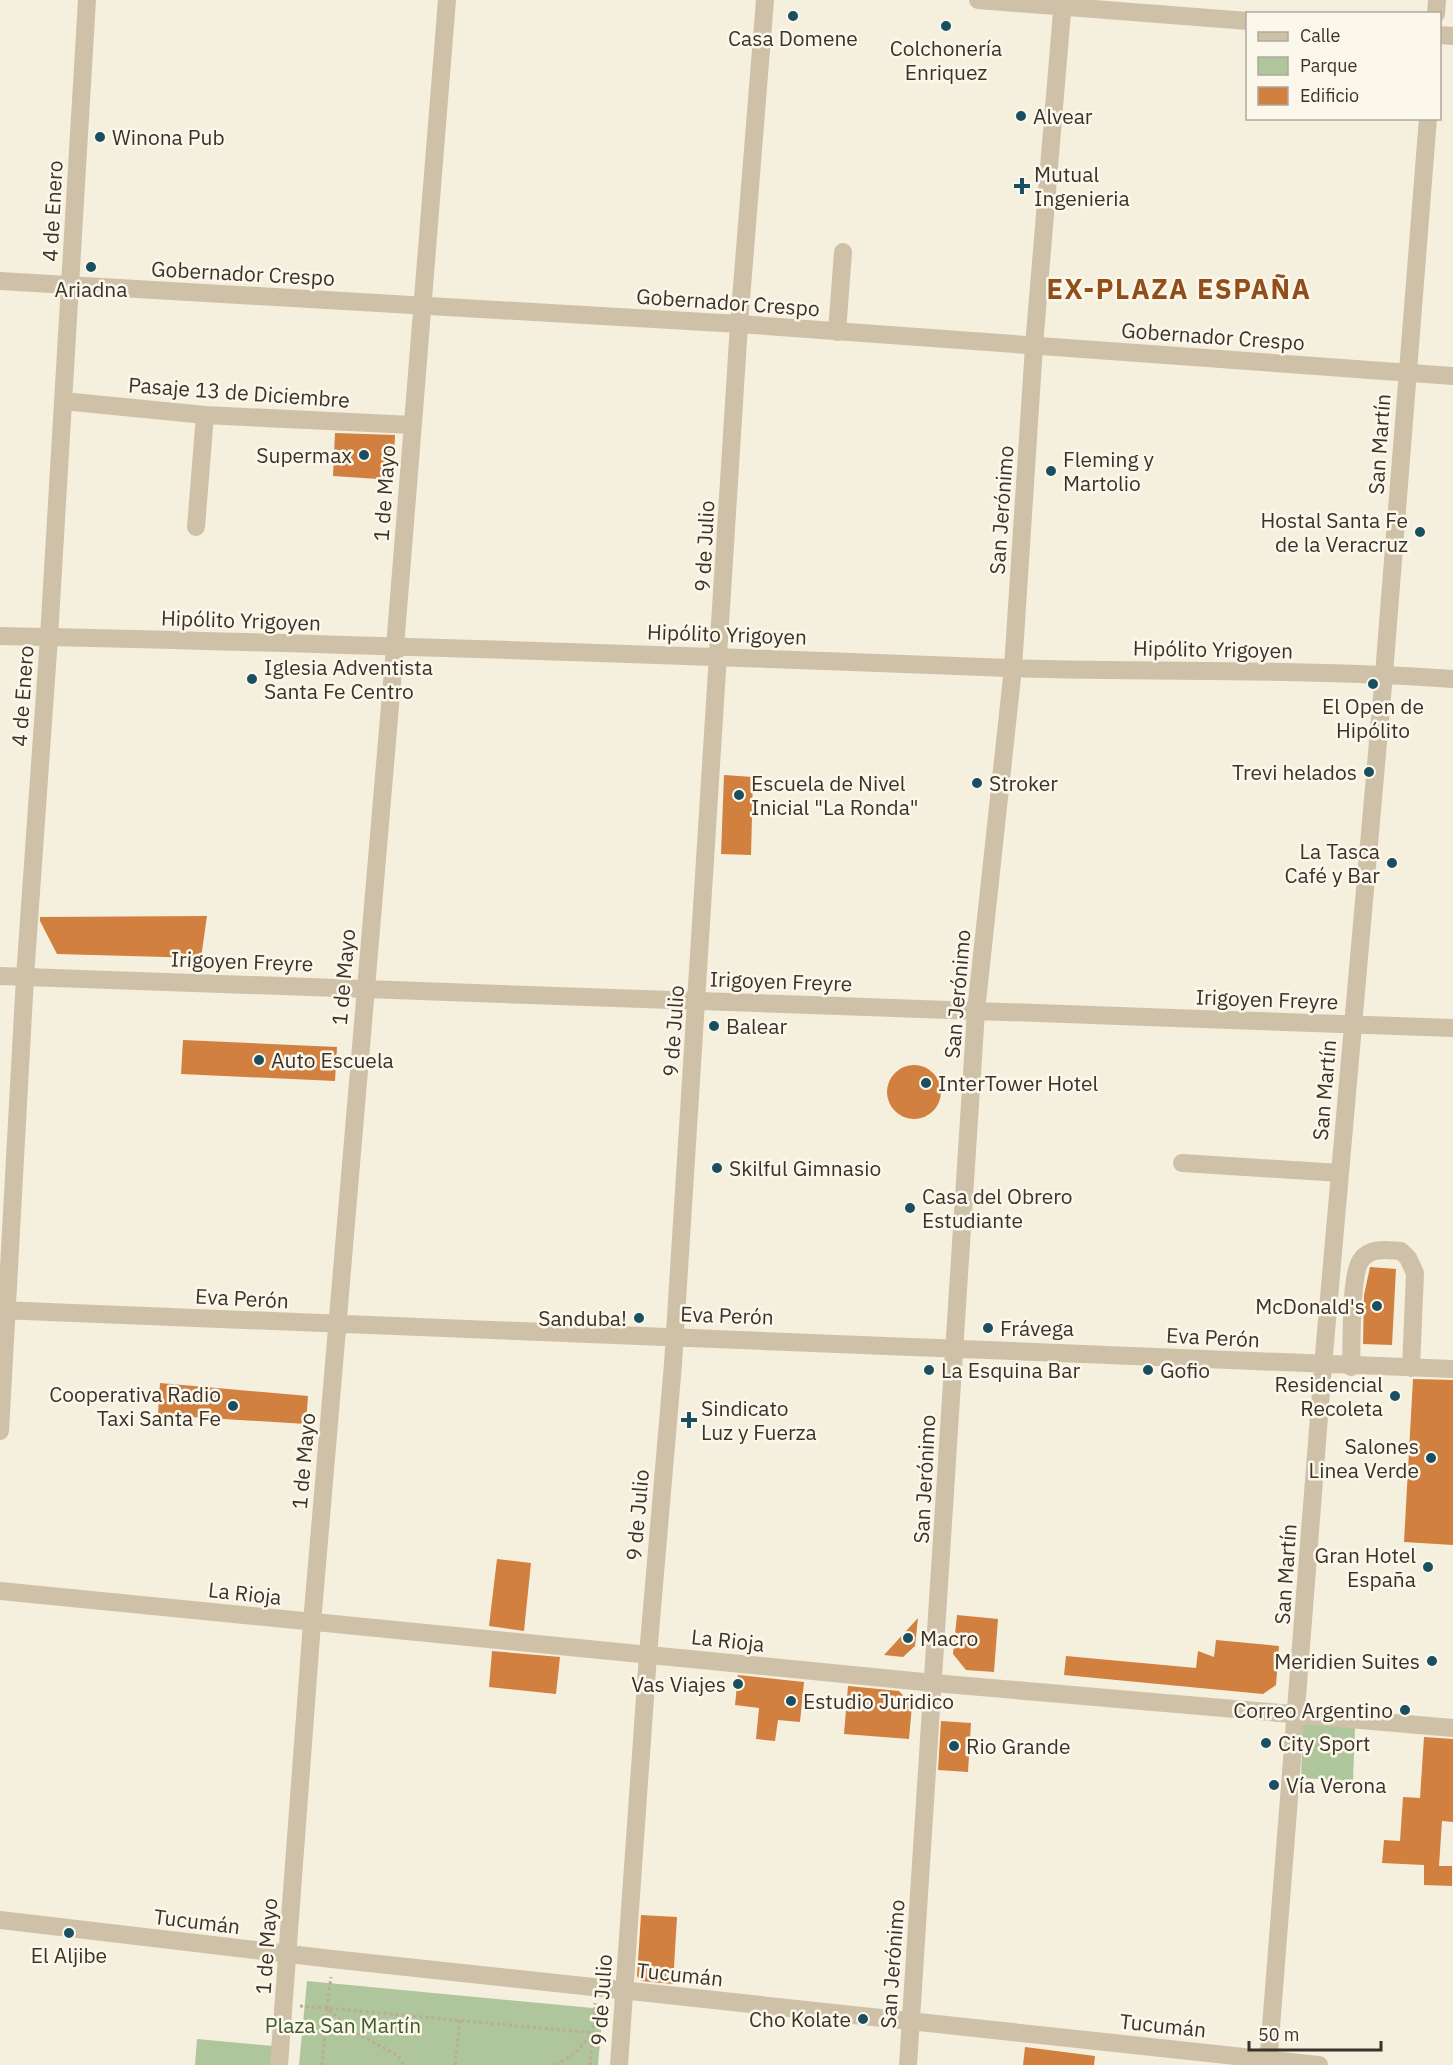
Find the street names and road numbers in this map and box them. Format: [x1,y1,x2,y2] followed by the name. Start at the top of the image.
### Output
[35,160,69,262] street label: 4 de Enero
[150,254,336,292] street label: Gobernador Crespo
[635,282,821,322] street label: Gobernador Crespo
[1120,316,1306,356] street label: Gobernador Crespo
[127,370,351,414] street label: Pasaje 13 de Diciembre
[1362,393,1396,495] street label: San Martín
[367,444,401,542] street label: 1 de Mayo
[983,445,1019,575] street label: San Jerónimo
[688,500,720,592] street label: 9 de Julio
[161,603,321,637] street label: Hipólito Yrigoyen
[647,617,807,651] street label: Hipólito Yrigoyen
[1133,634,1293,664] street label: Hipólito Yrigoyen
[5,644,39,748] street label: 4 de Enero
[325,928,361,1026] street label: 1 de Mayo
[937,928,977,1060] street label: San Jerónimo
[170,945,314,977] street label: Irigoyen Freyre
[709,965,853,997] street label: Irigoyen Freyre
[1195,983,1339,1015] street label: Irigoyen Freyre
[656,984,690,1078] street label: 9 de Julio
[1306,1039,1342,1141] street label: San Martín
[194,1282,290,1314] street label: Eva Perón
[680,1299,774,1331] street label: Eva Perón
[1165,1321,1261,1353] street label: Eva Perón
[285,1412,321,1510] street label: 1 de Mayo
[907,1414,941,1544] street label: San Jerónimo
[619,1468,655,1562] street label: 9 de Julio
[1268,1523,1302,1625] street label: San Martín
[207,1575,283,1611] street label: La Rioja
[690,1622,766,1658] street label: La Rioja
[249,1897,283,1995] street label: 1 de Mayo
[874,1899,910,2029] street label: San Jerónimo
[152,1902,242,1940] street label: Tucumán
[584,1953,618,2047] street label: 9 de Julio
[635,1956,725,1992] street label: Tucumán
[1118,2007,1208,2043] street label: Tucumán

